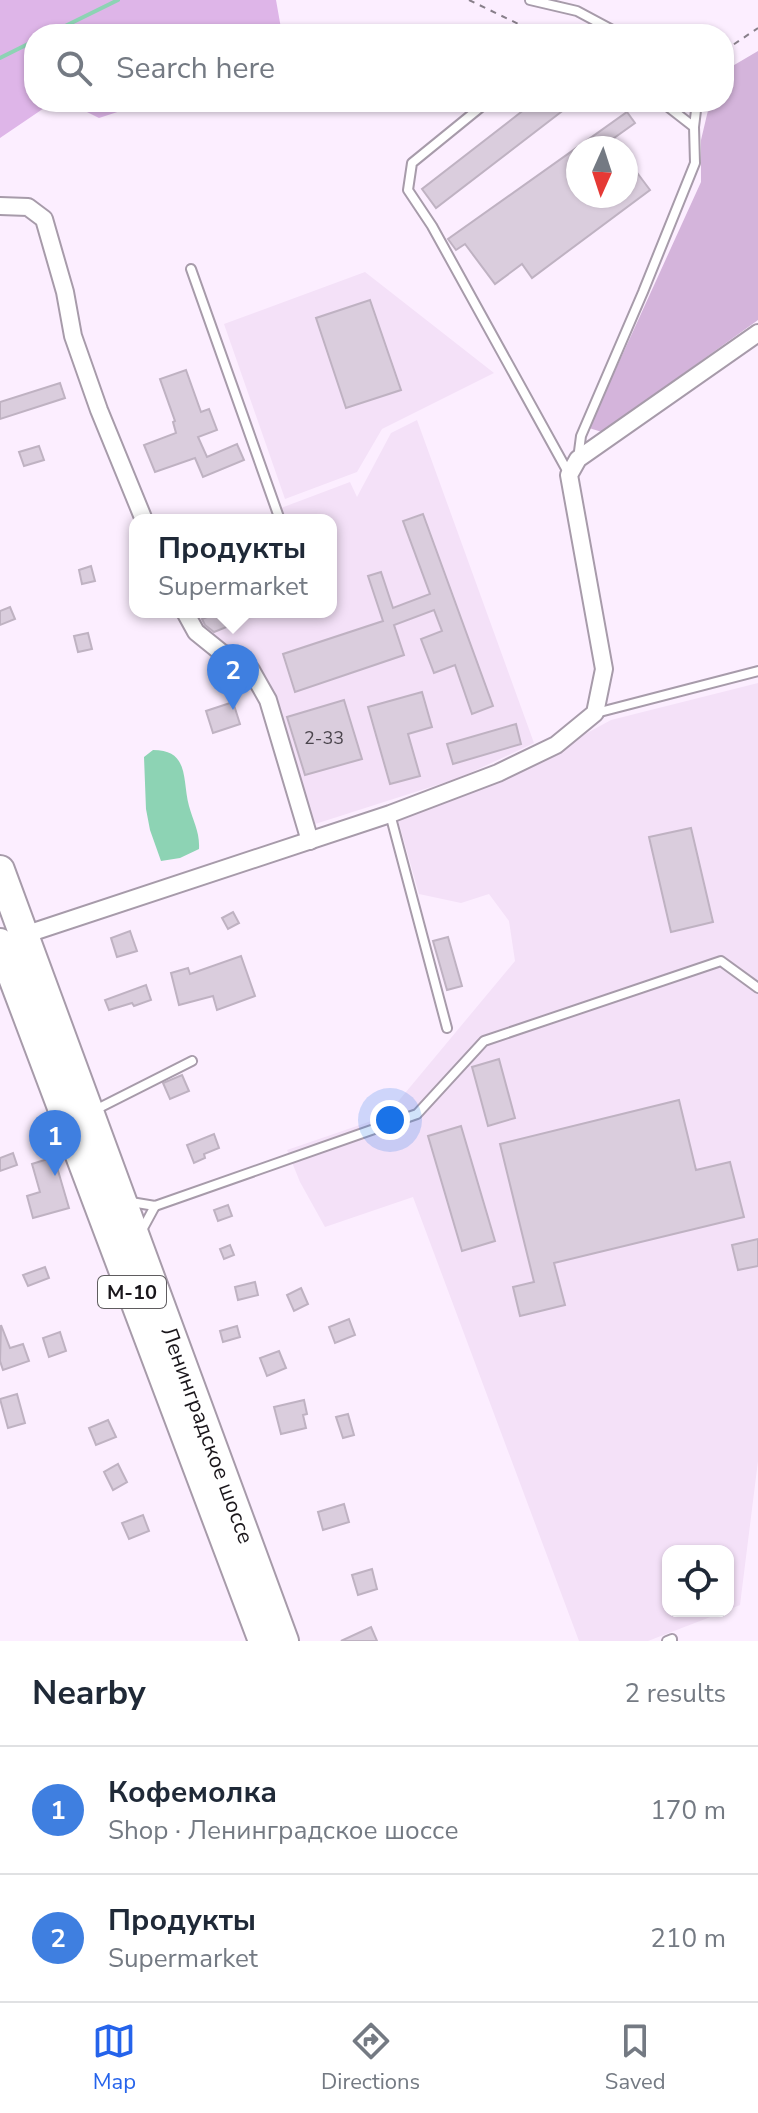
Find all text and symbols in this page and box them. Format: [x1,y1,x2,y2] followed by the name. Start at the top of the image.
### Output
[24,24,734,112] search box
[52,46,96,90] icon: search
[116,48,275,89] text: Search here
[566,136,638,208] north arrow
[129,514,337,618] popup
[158,528,306,569] text: Продукты
[158,569,308,604] text: Supermarket
[207,644,259,710] pin: 2
[304,726,344,750] house number: 2-33
[370,1100,410,1140] your location
[29,1110,81,1176] pin: 1
[98,1276,166,1308] road number: М-10
[153,1322,261,1548] street label: Ленинградское шоссе
[662,1545,734,1617] map controls
[662,1545,734,1617] button: locate
[32,1670,146,1716] text: Nearby
[625,1676,726,1711] text: 2 results
[108,1772,277,1813] text: Кофемолка
[50,1793,66,1828] text: 1
[650,1793,726,1828] text: 170 m
[108,1813,459,1848] text: Shop · Ленинградское шоссе
[108,1900,256,1941] text: Продукты
[50,1921,66,1956] text: 2
[650,1921,726,1956] text: 210 m
[108,1941,258,1976] text: Supermarket
[92,2019,136,2097] tab: Map
[321,2019,420,2097] tab: Directions
[605,2019,666,2097] tab: Saved

